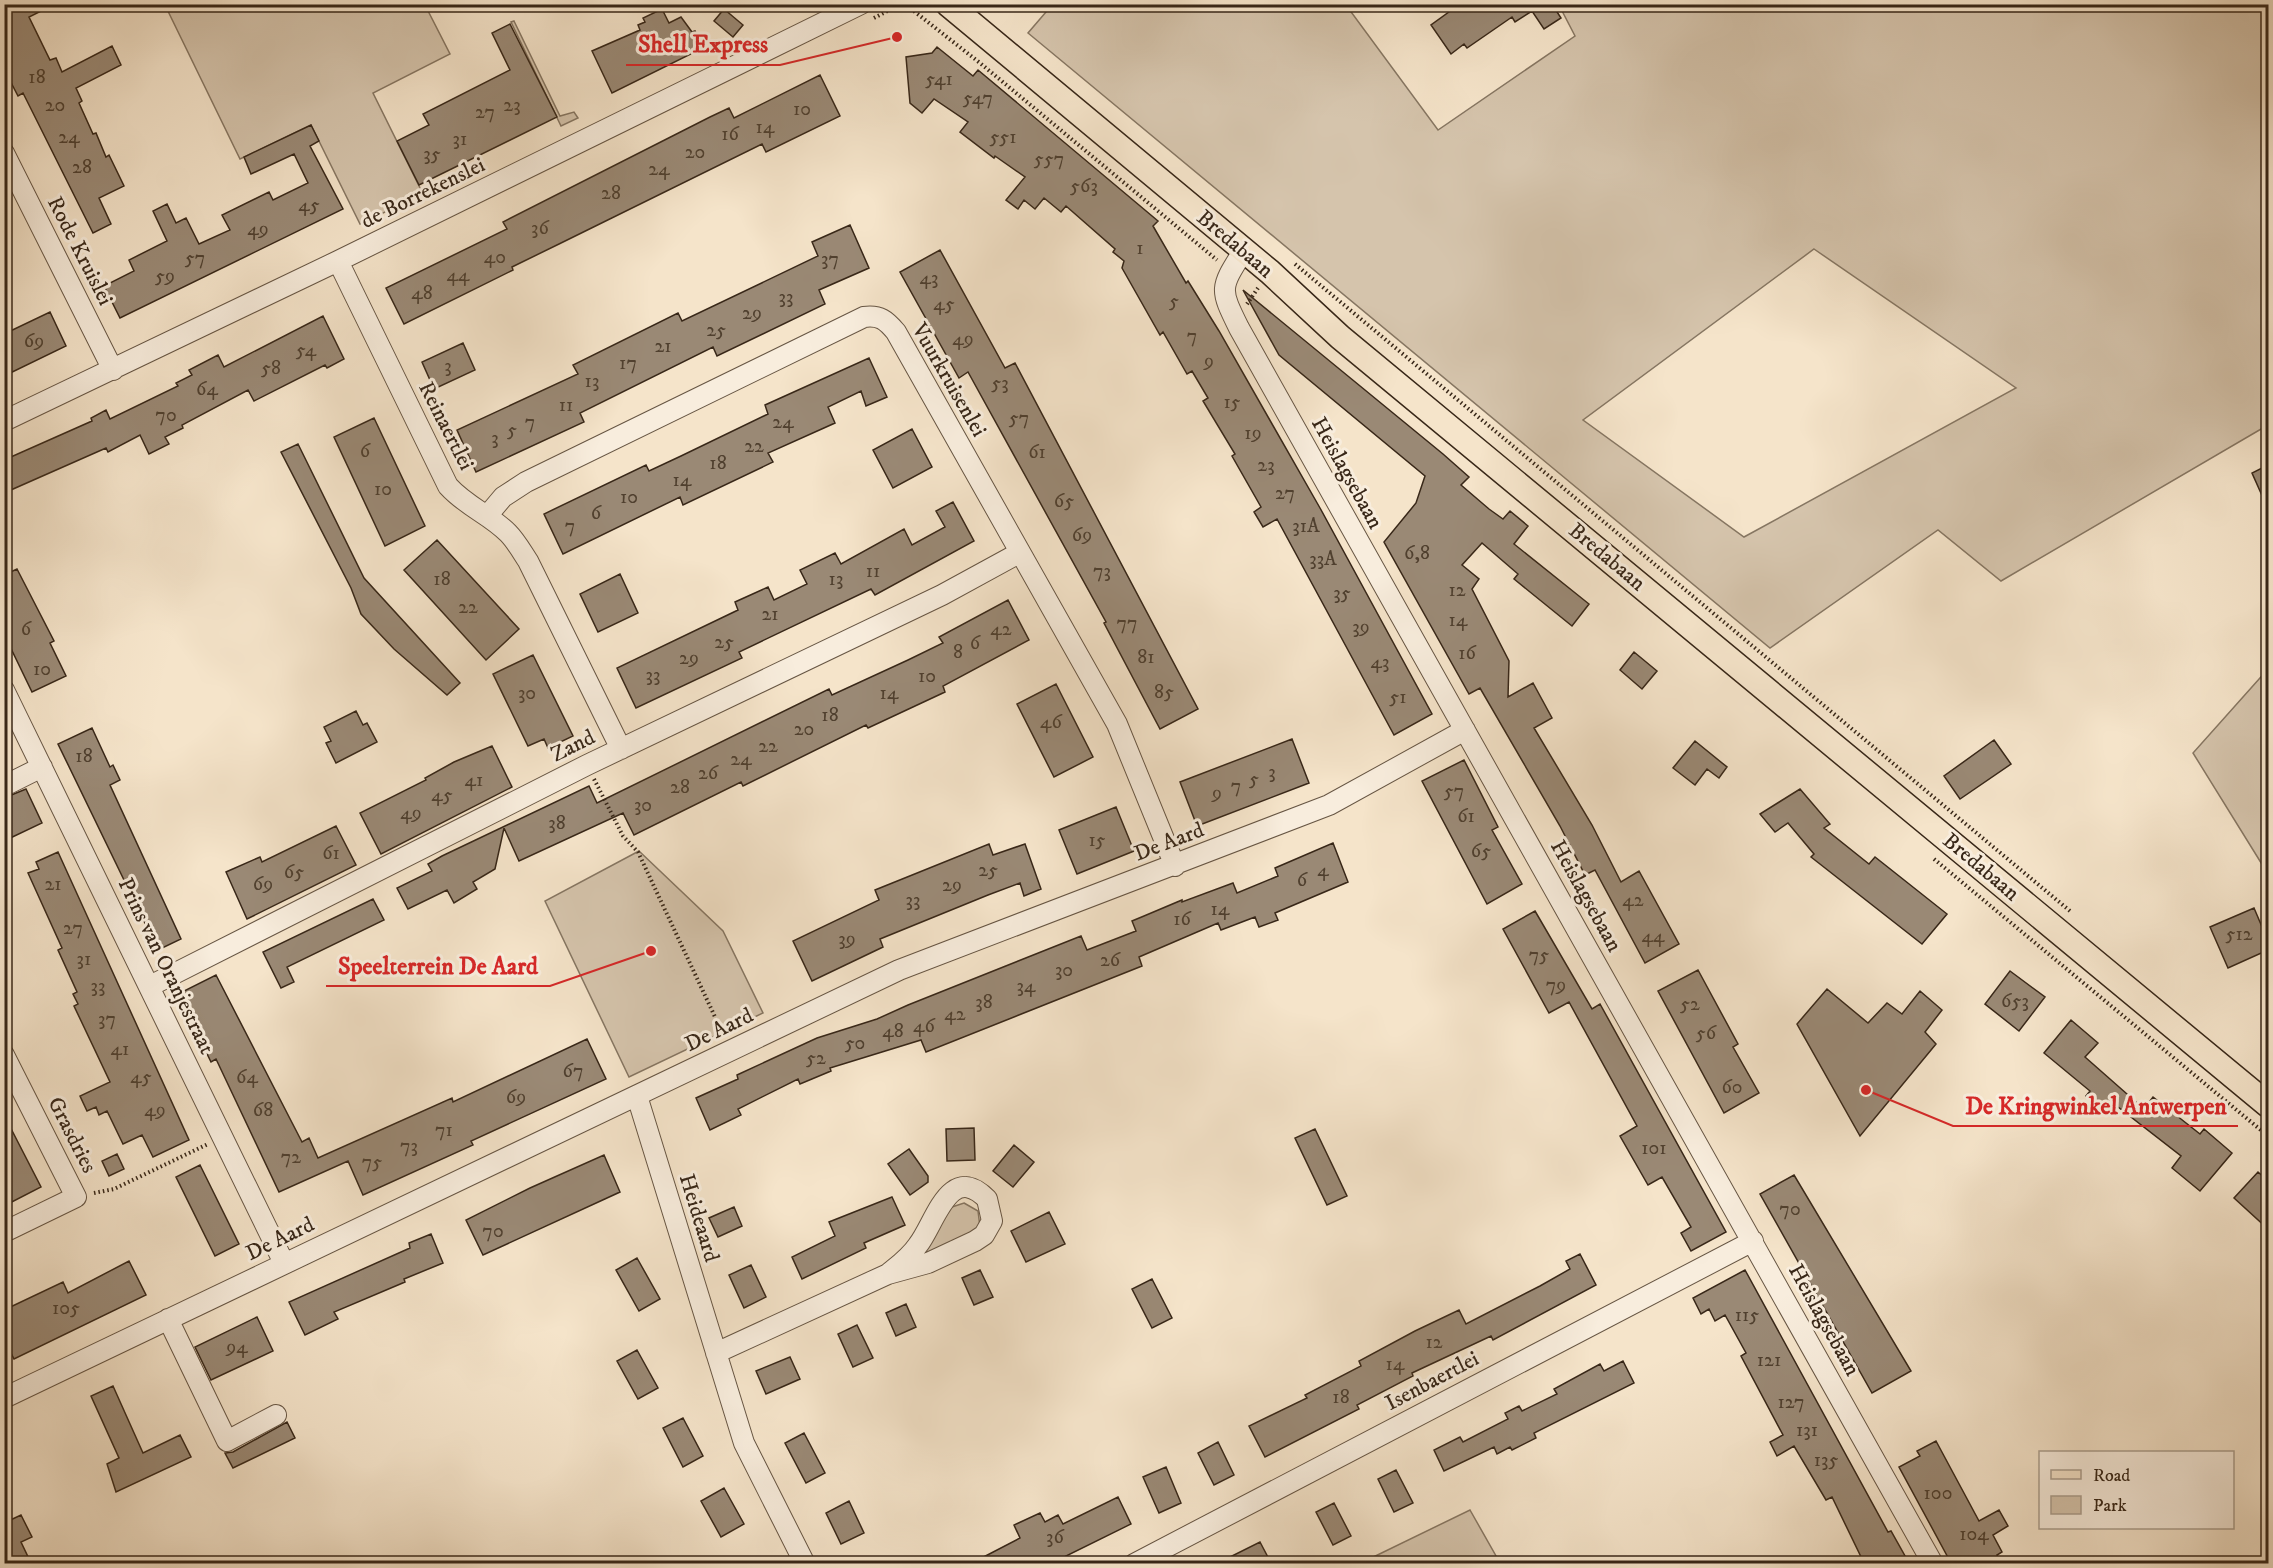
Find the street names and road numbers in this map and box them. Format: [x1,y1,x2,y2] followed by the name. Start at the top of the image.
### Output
[356,151,490,235] street label: de Borrekenslei
[41,192,119,310] street label: Rode Kruislei
[1191,204,1279,284] street label: Bredabaan
[905,317,992,442] street label: Vuurkruisenlei
[412,377,480,475] street label: Reinaertlei
[1305,412,1389,534] street label: Heislagsebaan
[1563,517,1651,597] street label: Bredabaan
[546,724,600,768] street label: Zand
[1130,816,1208,868] street label: De Aard
[1937,827,2025,907] street label: Bredabaan
[1544,835,1628,957] street label: Heislagsebaan
[112,873,220,1059] street label: Prins van Oranjestraat
[680,1002,758,1058] street label: De Aard
[41,1093,103,1177] street label: Grasdries
[673,1171,725,1265] street label: Heideaard
[241,1211,319,1267] street label: De Aard
[1782,1259,1866,1381] street label: Heislagsebaan
[1380,1345,1484,1417] street label: Isenbaertlei

